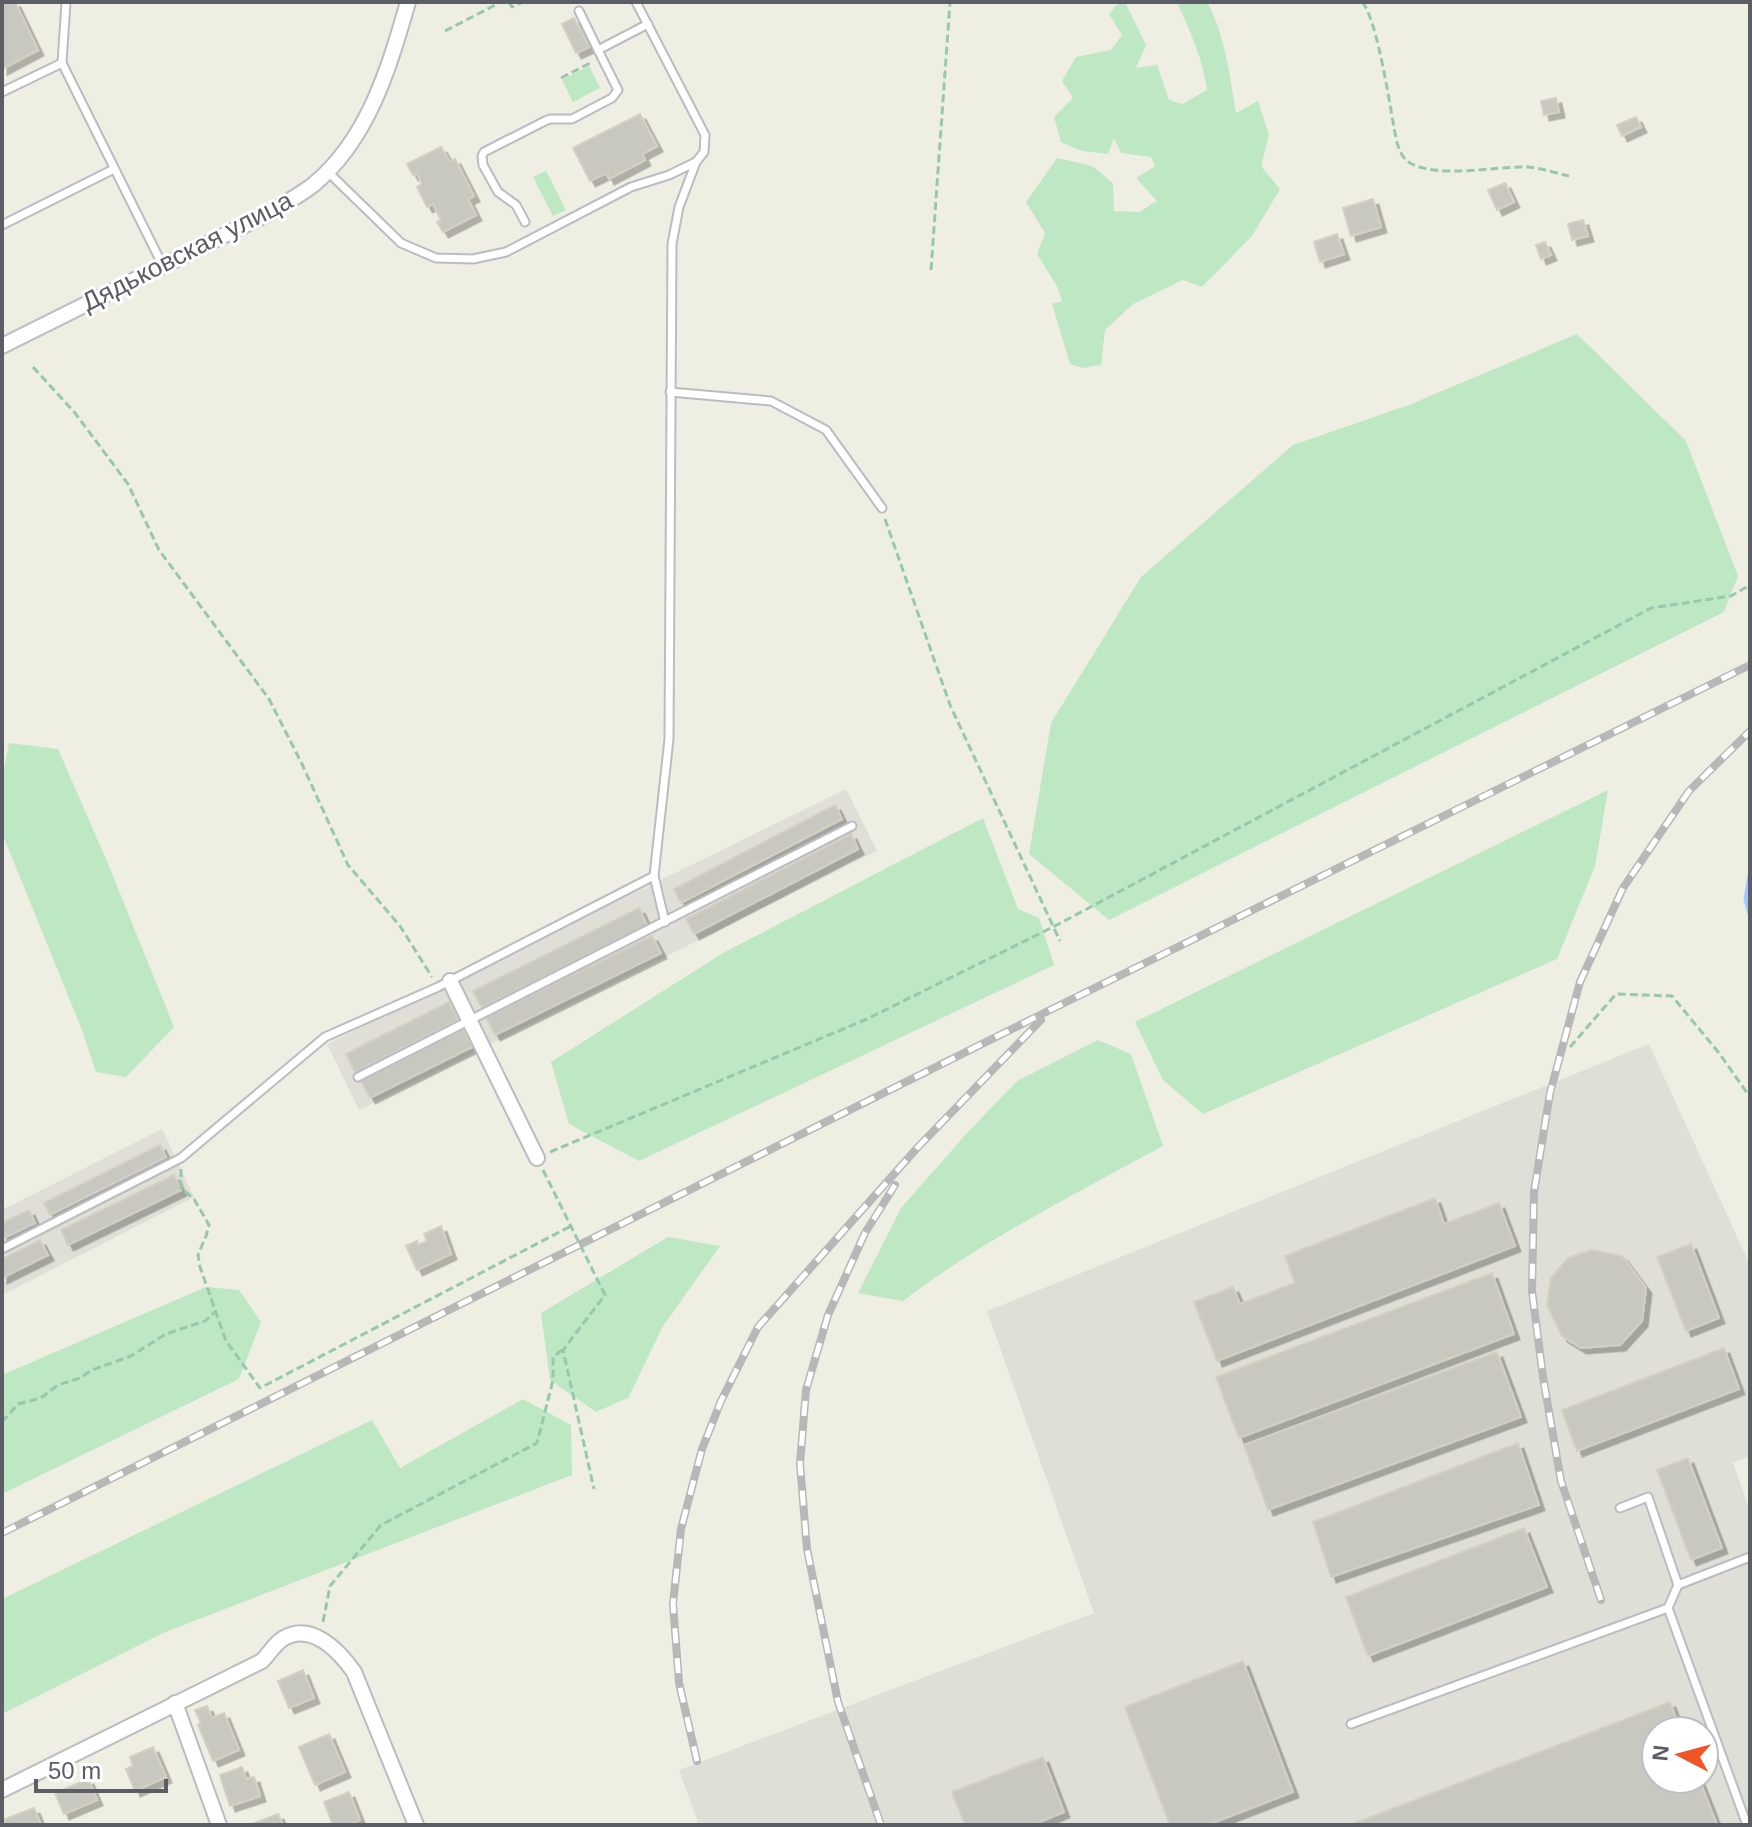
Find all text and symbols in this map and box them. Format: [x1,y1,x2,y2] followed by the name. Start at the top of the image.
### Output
[77,185,298,317] street label: Дядьковская улица
[1640,1715,1720,1795] north arrow
[36,1743,166,1793] scale bar
[1647,1744,1674,1762] text: N
[48,1757,101,1784] text: 50 m

